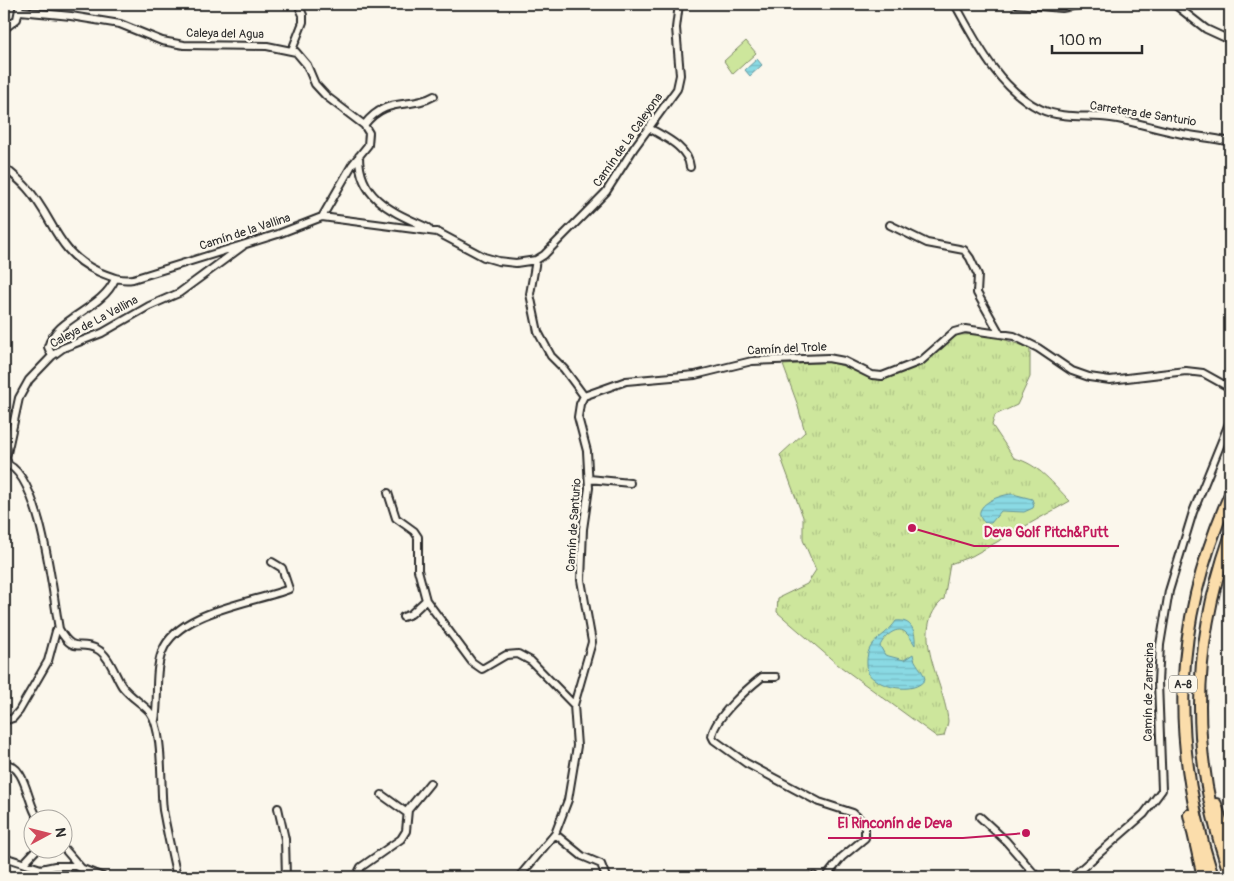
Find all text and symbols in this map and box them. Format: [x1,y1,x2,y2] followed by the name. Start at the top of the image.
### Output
[1052,22,1142,54] scale bar
[186,26,264,42] street label: Caleya del Agua
[1059,31,1102,50] text: 100 m
[590,90,666,190] street label: Camín de La Caleyona
[1089,98,1198,130] street label: Carretera de Santurio
[198,210,293,254] street label: Camín de la Vallina
[47,292,141,351] street label: Caleya de La Vallina
[747,339,827,359] street label: Camín del Trole
[563,477,585,572] street label: Camín de Santurio
[974,517,1119,546] callout: Deva Golf Pitch&Putt
[984,524,1109,541] text: Deva Golf Pitch&Putt
[1141,642,1157,742] street label: Camín de Zarracina
[1169,676,1197,692] road number: A-8
[22,808,72,858] north arrow
[828,809,963,838] callout: El Rinconín de Deva
[838,815,953,832] text: El Rinconín de Deva
[51,827,69,838] text: N

